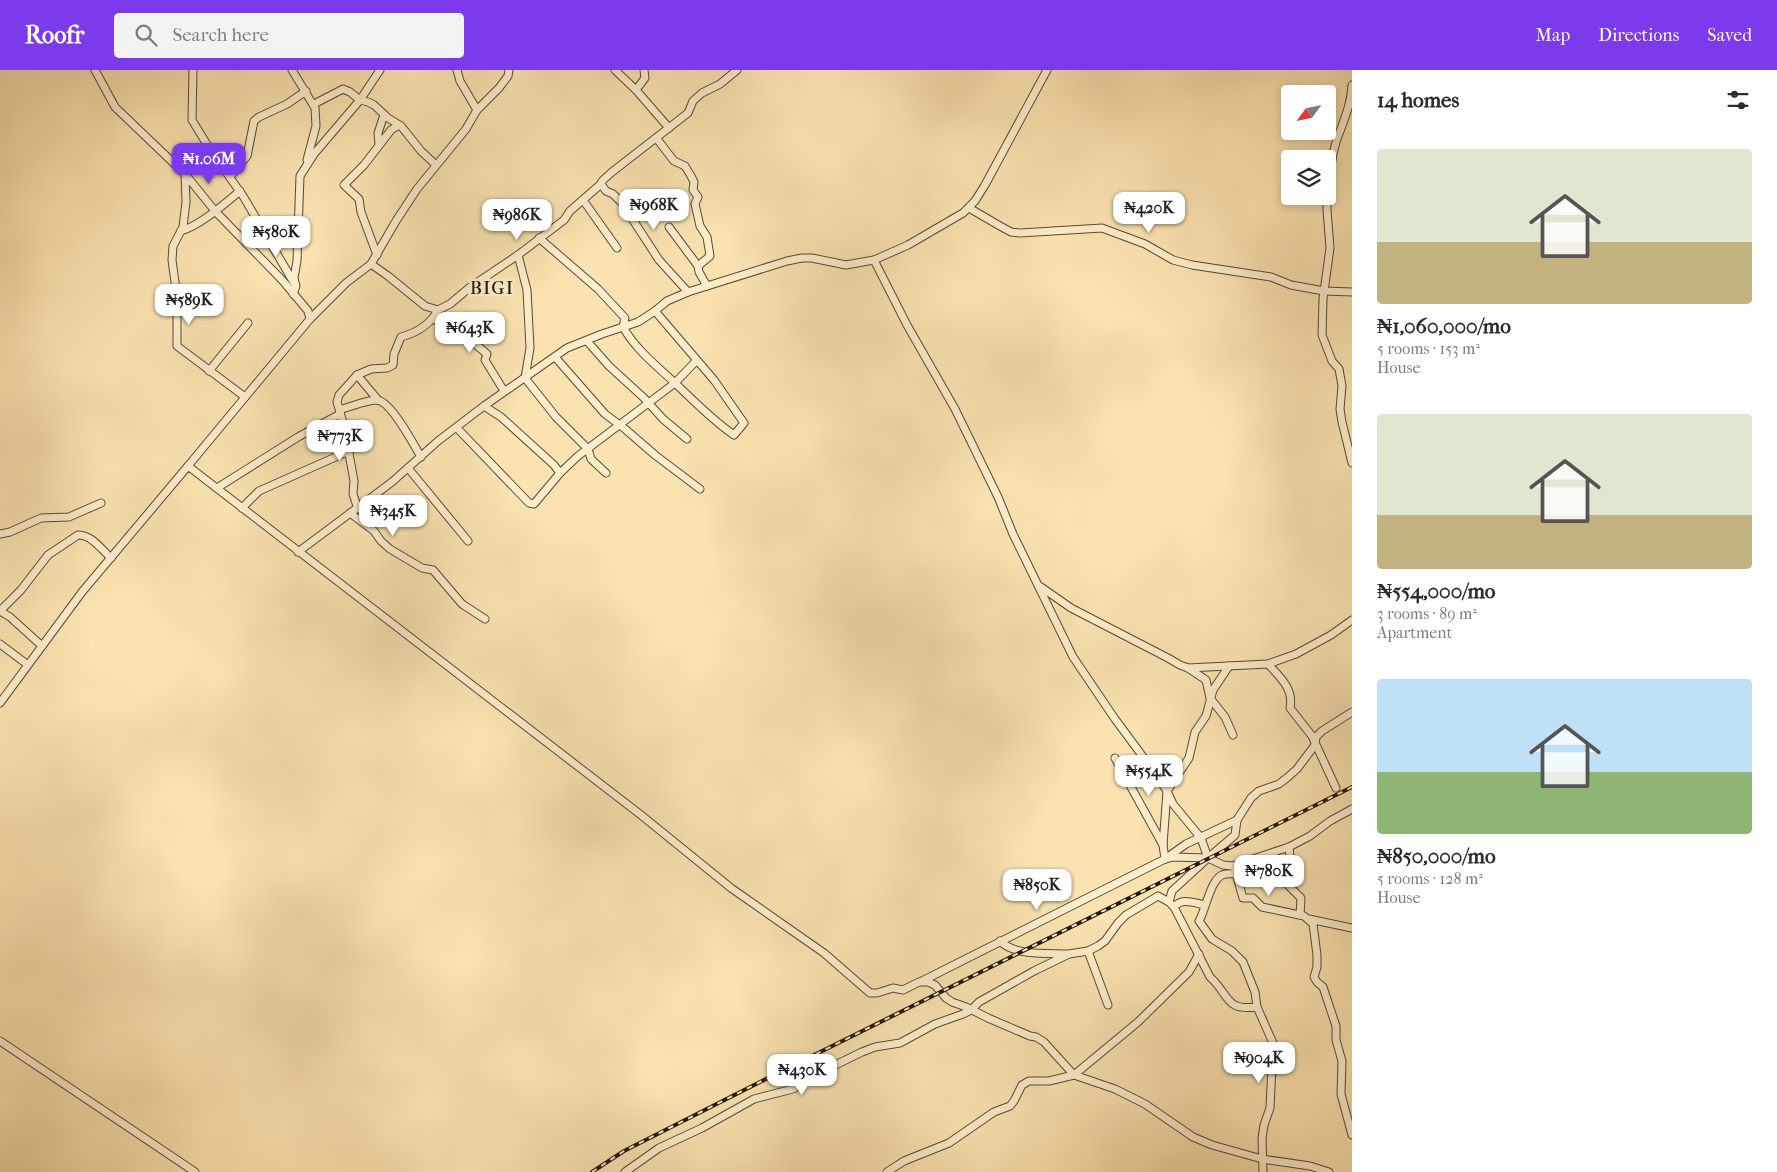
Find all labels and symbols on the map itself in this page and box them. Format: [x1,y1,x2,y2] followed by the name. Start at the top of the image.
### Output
[1281,85,1336,140] north arrow
[168,142,250,185] pin: ₦1.06M
[619,189,689,231] pin: ₦968K
[1114,191,1184,234] pin: ₦420K
[482,198,552,241] pin: ₦986K
[241,216,311,258] pin: ₦580K
[470,277,514,299] district label: BIGI
[154,284,224,326] pin: ₦589K
[435,312,505,354] pin: ₦643K
[305,420,375,462] pin: ₦773K
[358,494,428,537] pin: ₦345K
[1114,754,1184,797] pin: ₦554K
[1234,854,1304,897] pin: ₦780K
[1002,868,1072,911] pin: ₦850K
[1224,1042,1294,1084] pin: ₦904K
[767,1054,837,1096] pin: ₦430K

